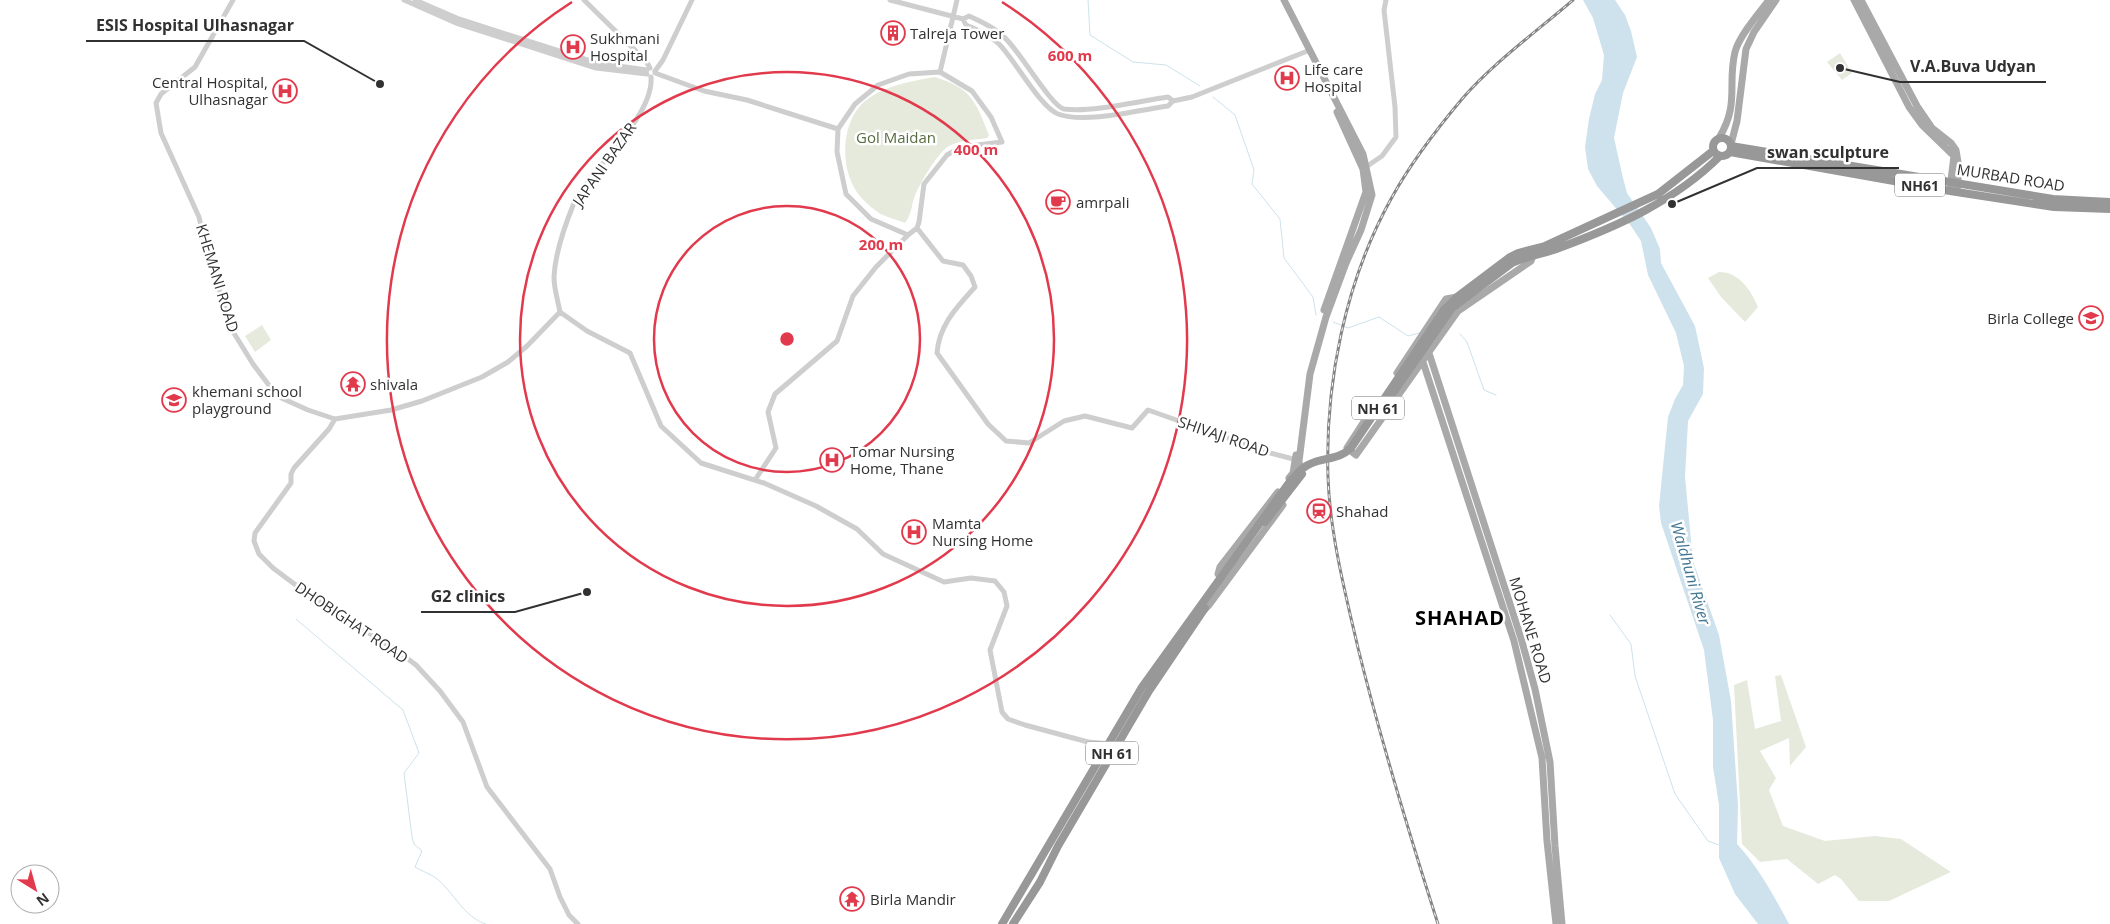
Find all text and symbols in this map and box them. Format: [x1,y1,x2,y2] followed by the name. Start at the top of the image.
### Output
[86,10,304,41] callout: ESIS Hospital Ulhasnagar
[96,14,294,36] text: ESIS Hospital Ulhasnagar
[880,20,906,46] building icon: Talreja Tower
[910,23,1004,43] place label: Talreja Tower
[590,28,660,65] place label: Sukhmani Hospital
[560,34,586,60] hospital icon: Sukhmani Hospital
[1048,45,1092,65] text: 600 m
[1900,51,2046,82] callout: V.A.Buva Udyan
[1910,55,2036,77] text: V.A.Buva Udyan
[1304,59,1363,96] place label: Life care Hospital
[1274,65,1300,91] hospital icon: Life care Hospital
[152,72,268,109] place label: Central Hospital, Ulhasnagar
[272,78,298,104] hospital icon: Central Hospital, Ulhasnagar
[567,118,641,211] street label: JAPANI BAZAR
[856,127,936,147] park label: Gol Maidan
[1757,137,1899,168] callout: swan sculpture
[954,139,998,159] text: 400 m
[1767,141,1889,163] text: swan sculpture
[1956,159,2066,195] street label: MURBAD ROAD
[1895,174,1945,196] road number: NH61
[1045,189,1071,215] cafe icon: amrpali
[1076,192,1129,212] place label: amrpali
[192,221,244,335] street label: KHEMANI ROAD
[859,234,903,254] text: 200 m
[2078,305,2104,331] school or university icon: Birla College
[1987,308,2074,328] place label: Birla College
[778,330,796,348] centre of rings
[340,371,366,397] temple icon: shivala
[370,374,418,394] place label: shivala
[192,381,302,418] place label: khemani school playground
[161,387,187,413] school or university icon: khemani school playground
[1352,396,1404,419] road number: NH 61
[1176,411,1272,461] street label: SHIVAJI ROAD
[850,441,954,478] place label: Tomar Nursing Home, Thane
[819,447,845,473] hospital icon: Tomar Nursing Home, Thane
[1306,498,1332,524] station icon: Shahad
[1336,501,1388,521] place label: Shahad
[932,513,1033,550] place label: Mamta Nursing Home
[901,519,927,545] hospital icon: Mamta Nursing Home
[1666,519,1716,628] water label: Waldhuni River
[1505,574,1557,686] street label: MOHANE ROAD
[292,577,412,667] street label: DHOBIGHAT ROAD
[421,581,515,612] callout: G2 clinics
[431,585,505,607] text: G2 clinics
[1415,604,1505,631] district label: SHAHAD
[1086,741,1138,764] road number: NH 61
[10,864,60,914] north arrow
[839,886,865,912] temple icon: Birla Mandir
[33,889,53,911] text: N
[870,889,956,909] place label: Birla Mandir

